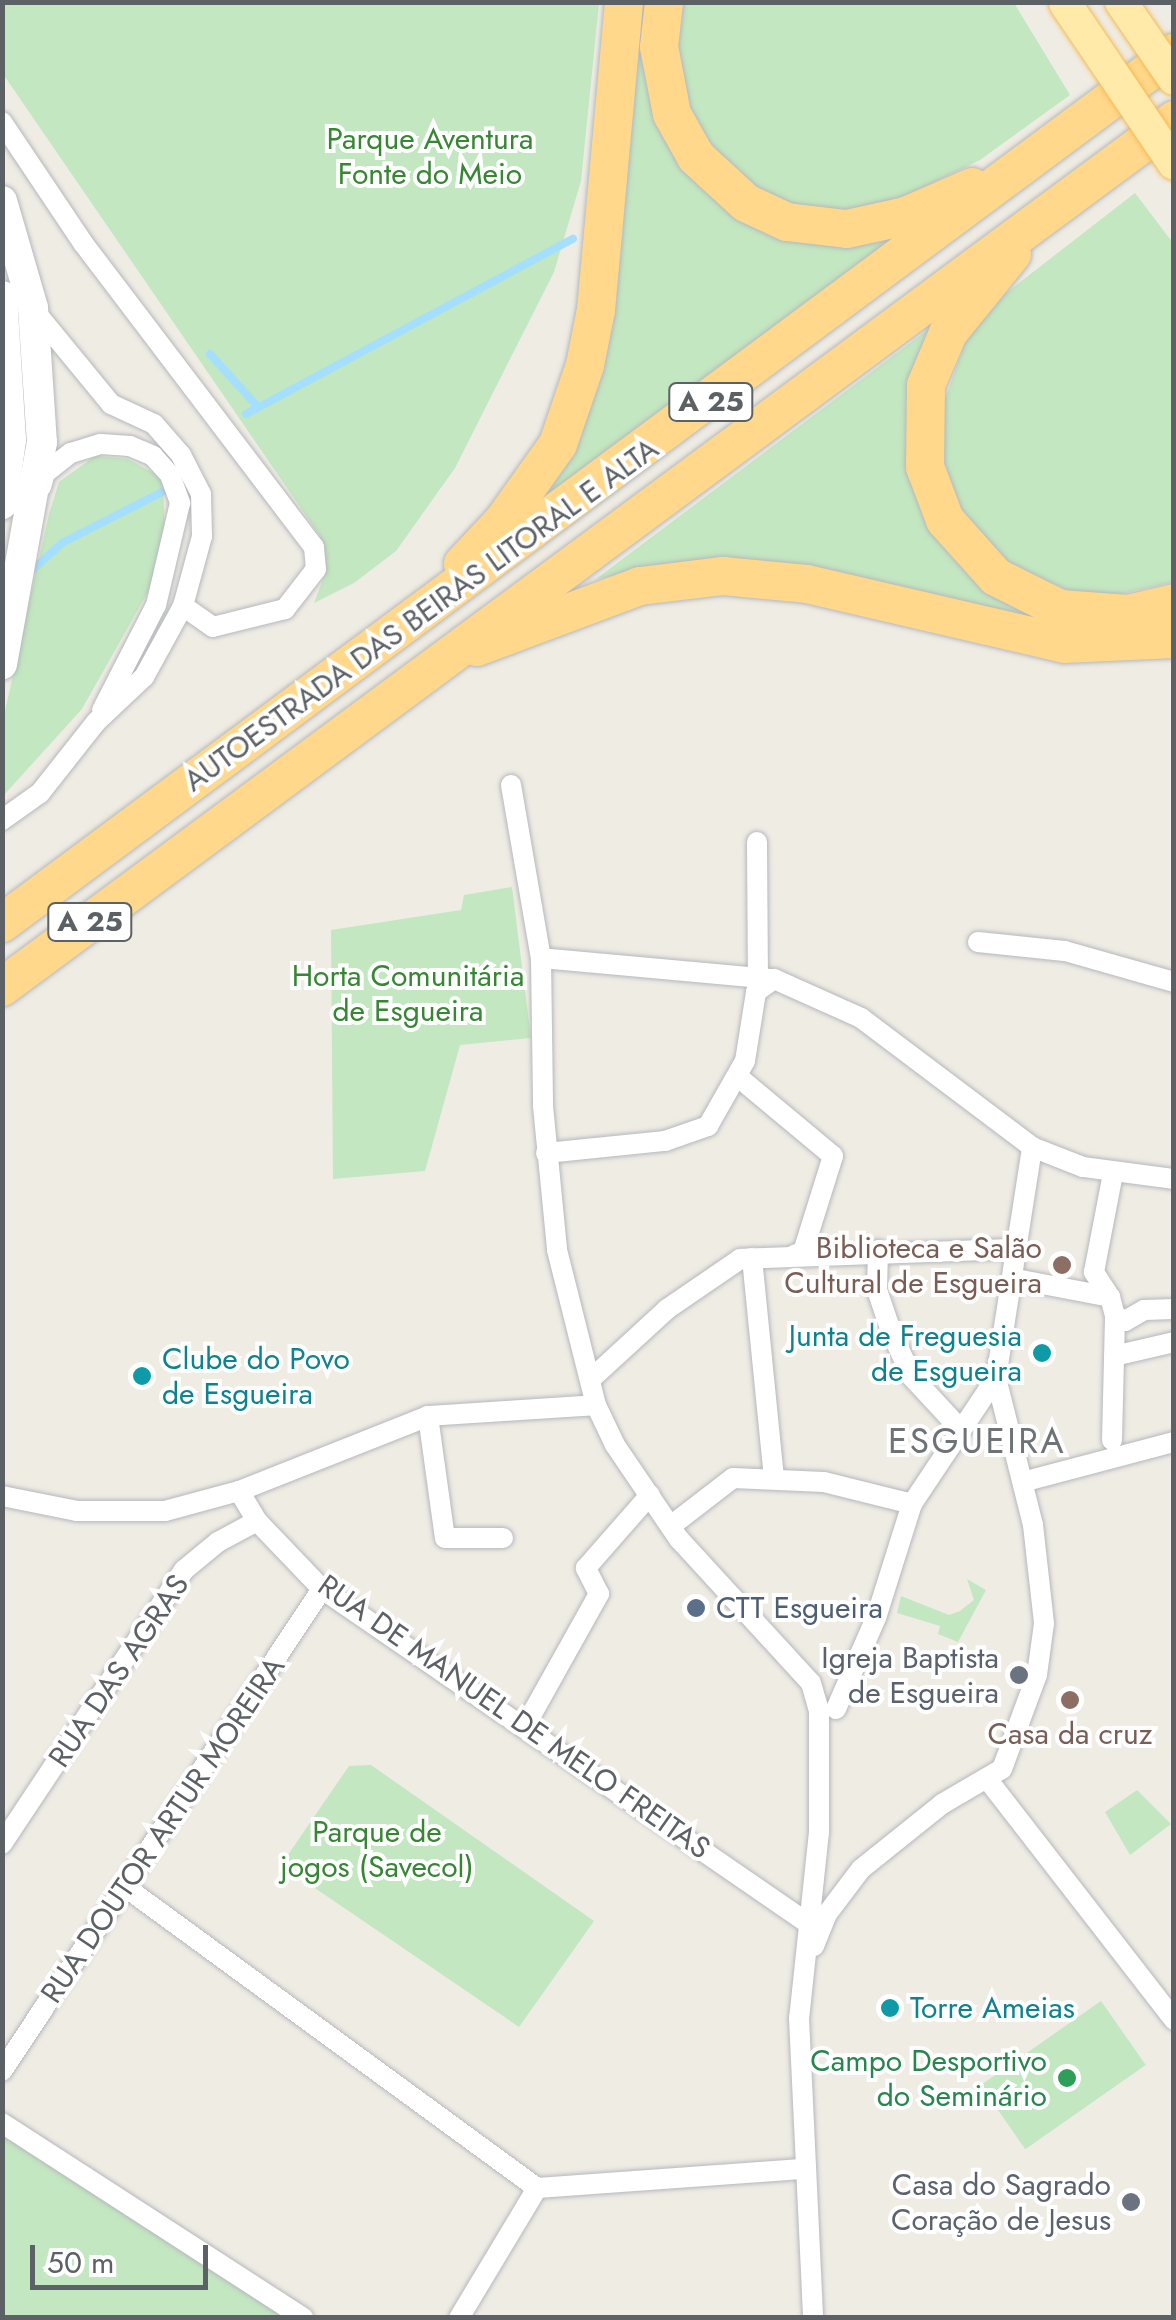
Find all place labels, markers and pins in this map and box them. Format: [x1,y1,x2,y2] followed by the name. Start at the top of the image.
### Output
[784,1230,1042,1300] place label: Biblioteca e Salão Cultural de Esgueira
[1051,1254,1073,1276] marker: Biblioteca e Salão Cultural de Esgueira
[789,1318,1022,1388] place label: Junta de Freguesia de Esgueira
[162,1341,350,1412] place label: Clube do Povo de Esgueira
[1031,1342,1053,1364] marker: Junta de Freguesia de Esgueira
[131,1365,153,1387] marker: Clube do Povo de Esgueira
[716,1590,883,1626] place label: CTT Esgueira
[685,1597,707,1619] marker: CTT Esgueira
[821,1640,999,1710] place label: Igreja Baptista de Esgueira
[1008,1664,1030,1686] marker: Igreja Baptista de Esgueira
[1059,1689,1081,1711] marker: Casa da cruz
[987,1716,1153,1752] place label: Casa da cruz
[910,1990,1075,2026] place label: Torre Ameias
[879,1997,901,2019] marker: Torre Ameias
[810,2043,1047,2114] place label: Campo Desportivo do Seminário
[1056,2067,1078,2089] marker: Campo Desportivo do Seminário
[891,2167,1111,2238] place label: Casa do Sagrado Coração de Jesus
[1120,2191,1142,2213] marker: Casa do Sagrado Coração de Jesus

